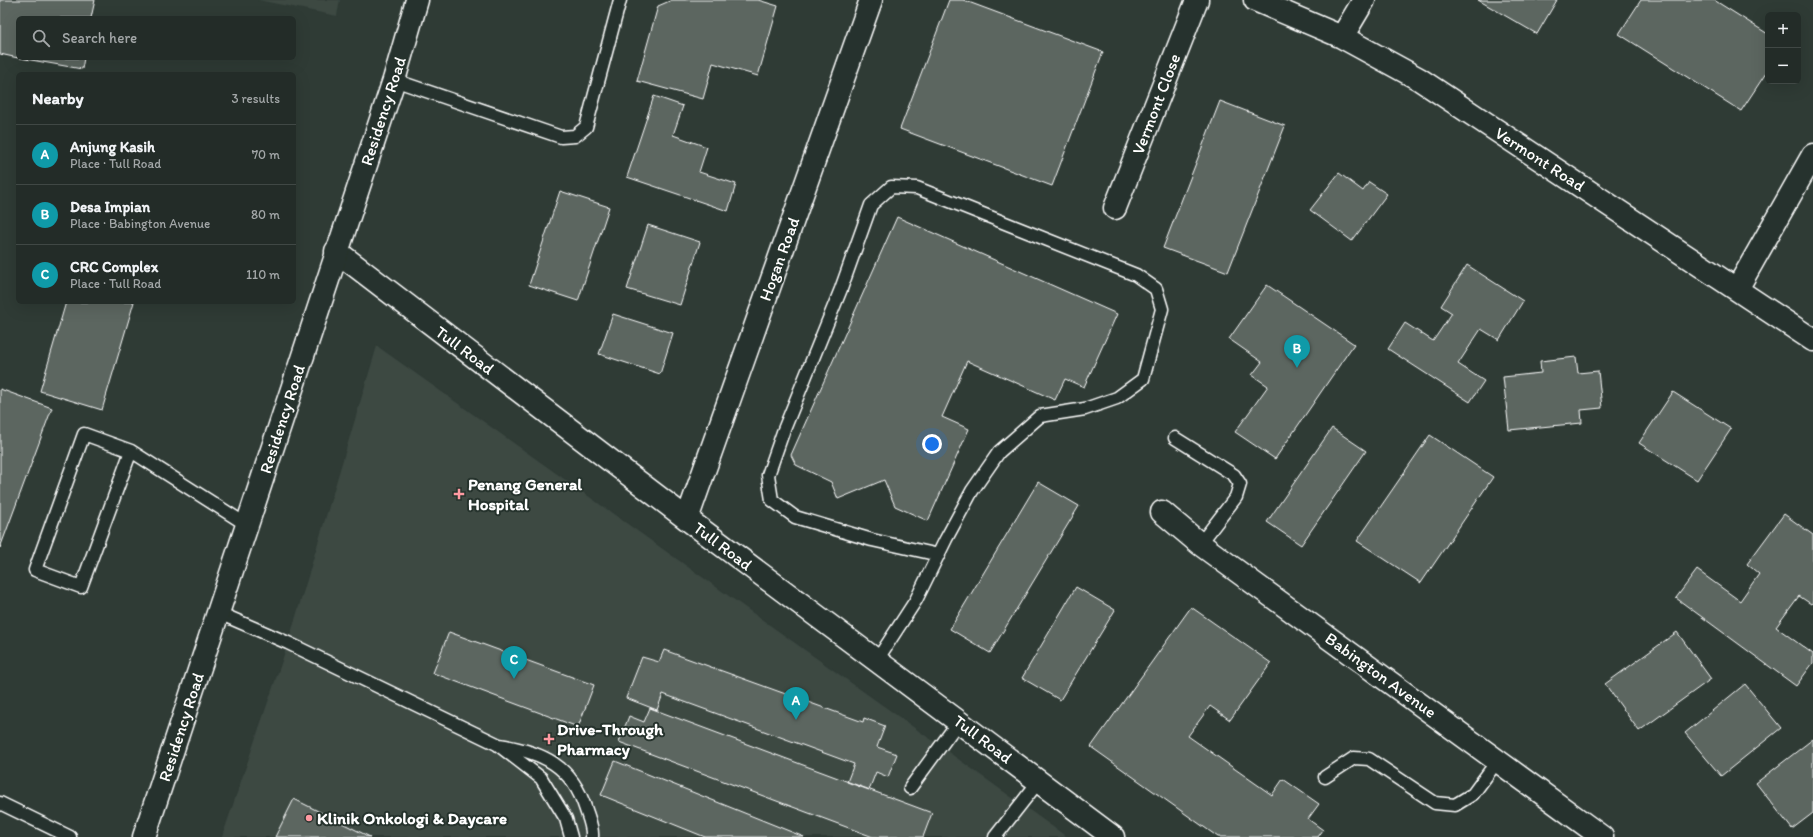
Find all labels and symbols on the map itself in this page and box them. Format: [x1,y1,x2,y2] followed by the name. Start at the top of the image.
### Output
[1128,51,1184,157] street label: Vermont Close
[356,53,410,168] street label: Residency Road
[1491,123,1589,195] street label: Vermont Road
[755,214,804,304] street label: Hogan Road
[432,321,499,379] street label: Tull Road
[1284,335,1310,368] pin: B
[255,361,309,476] street label: Residency Road
[922,434,942,454] your location
[468,474,582,515] place label: Penang General Hospital
[453,488,465,500] marker: Penang General Hospital
[690,517,757,575] street label: Tull Road
[1321,628,1441,722] street label: Babington Avenue
[501,646,527,679] pin: C
[154,669,208,784] street label: Residency Road
[783,687,809,720] pin: A
[950,710,1017,768] street label: Tull Road
[557,719,664,760] place label: Drive-Through Pharmacy
[544,734,554,744] marker: Drive-Through Pharmacy
[317,808,507,829] place label: Klinik Onkologi & Daycare
[304,813,314,823] marker: Klinik Onkologi & Daycare

